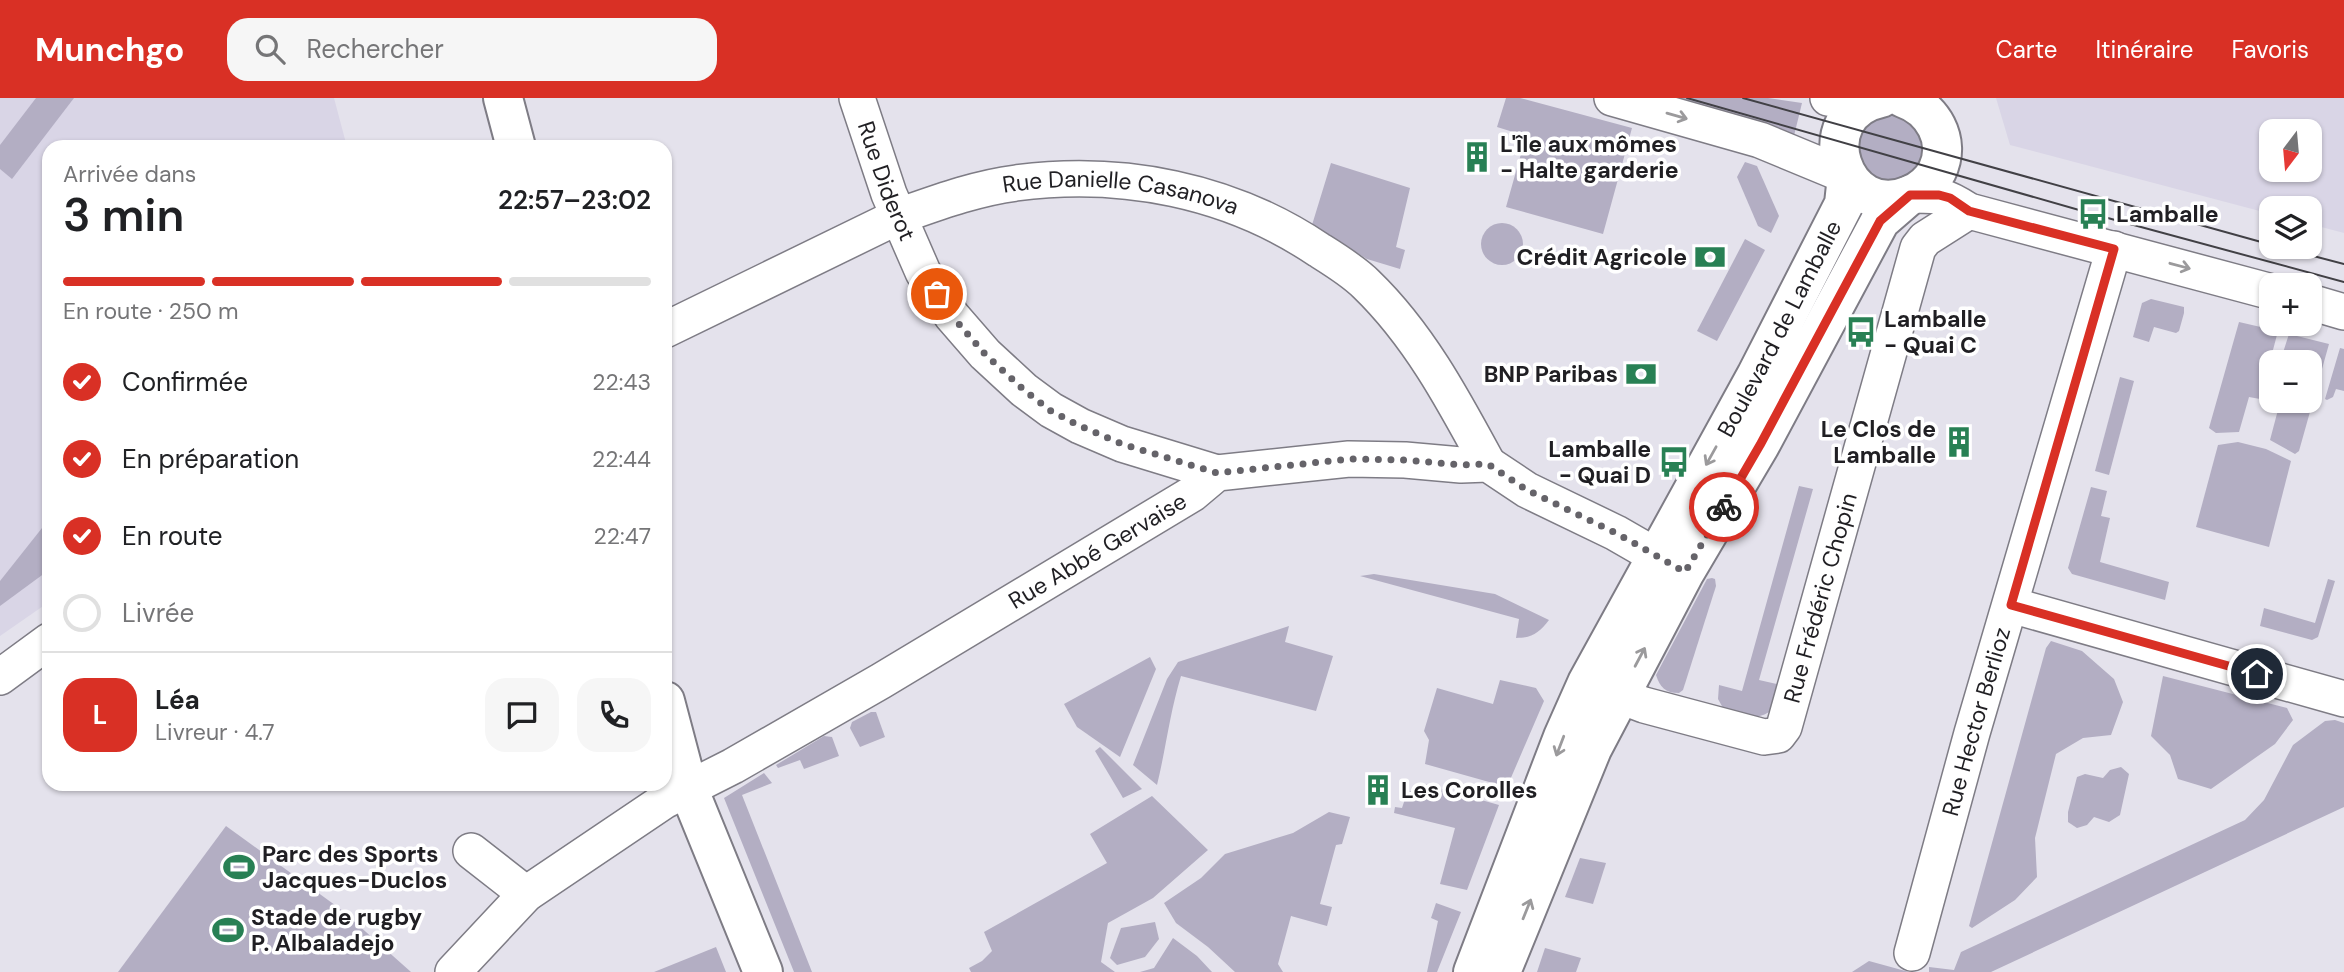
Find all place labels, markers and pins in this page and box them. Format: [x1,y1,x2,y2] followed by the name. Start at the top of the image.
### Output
[1500,129,1679,185] place label: L'île aux mômes - Halte garderie
[1460,140,1494,174] building icon: L'île aux mômes - Halte garderie
[2076,197,2110,231] bus stop icon: Lamballe
[2116,199,2219,229] place label: Lamballe
[1693,240,1727,274] bank icon: Crédit Agricole
[1517,242,1687,272] place label: Crédit Agricole
[907,264,967,324] pin
[1884,304,1987,360] place label: Lamballe - Quai C
[1844,315,1878,349] bus stop icon: Lamballe - Quai C
[1624,357,1658,391] bank icon: BNP Paribas
[1484,359,1618,389] place label: BNP Paribas
[1821,414,1936,470] place label: Le Clos de Lamballe
[1942,425,1976,459] building icon: Le Clos de Lamballe
[1548,434,1651,490] place label: Lamballe - Quai D
[1657,445,1691,479] bus stop icon: Lamballe - Quai D
[2227,644,2287,704] pin
[1361,773,1395,807] building icon: Les Corolles
[1401,775,1537,805] place label: Les Corolles
[262,839,447,895] place label: Parc des Sports Jacques-Duclos
[222,850,256,884] sports icon: Parc des Sports Jacques-Duclos
[251,902,422,958] place label: Stade de rugby P. Albaladejo
[211,913,245,947] sports icon: Stade de rugby P. Albaladejo

